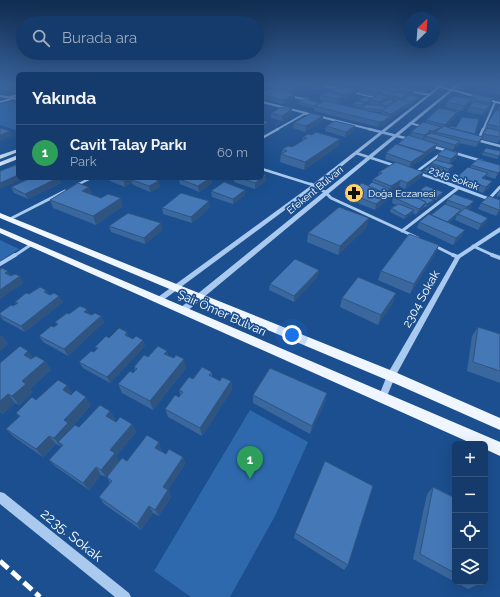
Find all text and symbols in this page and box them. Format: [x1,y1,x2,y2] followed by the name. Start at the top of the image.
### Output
[404,12,440,48] north arrow
[16,16,264,60] search box
[30,27,52,49] icon: search
[62,29,137,47] text: Burada ara
[32,88,96,108] text: Yakında
[70,136,187,154] text: Cavit Talay Parkı
[42,145,48,160] text: 1
[217,145,248,160] text: 60 m
[70,154,97,169] text: Park
[285,164,345,216] street label: Efekent Bulvarı
[428,164,481,192] street label: 2345 Sokak
[343,182,365,204] pharmacy icon: Doğa Eczanesi
[368,188,436,199] place label: Doğa Eczanesi
[400,267,443,330] street label: 2304 Sokak
[176,287,268,339] street label: Şair Ömer Bulvarı
[282,325,302,345] your location
[452,441,488,585] map controls
[452,441,488,477] button: +
[237,446,263,479] pin: 1
[452,477,488,513] button: −
[38,505,107,565] street label: 2235. Sokak
[452,513,488,549] button: locate
[452,549,488,585] button: layers

